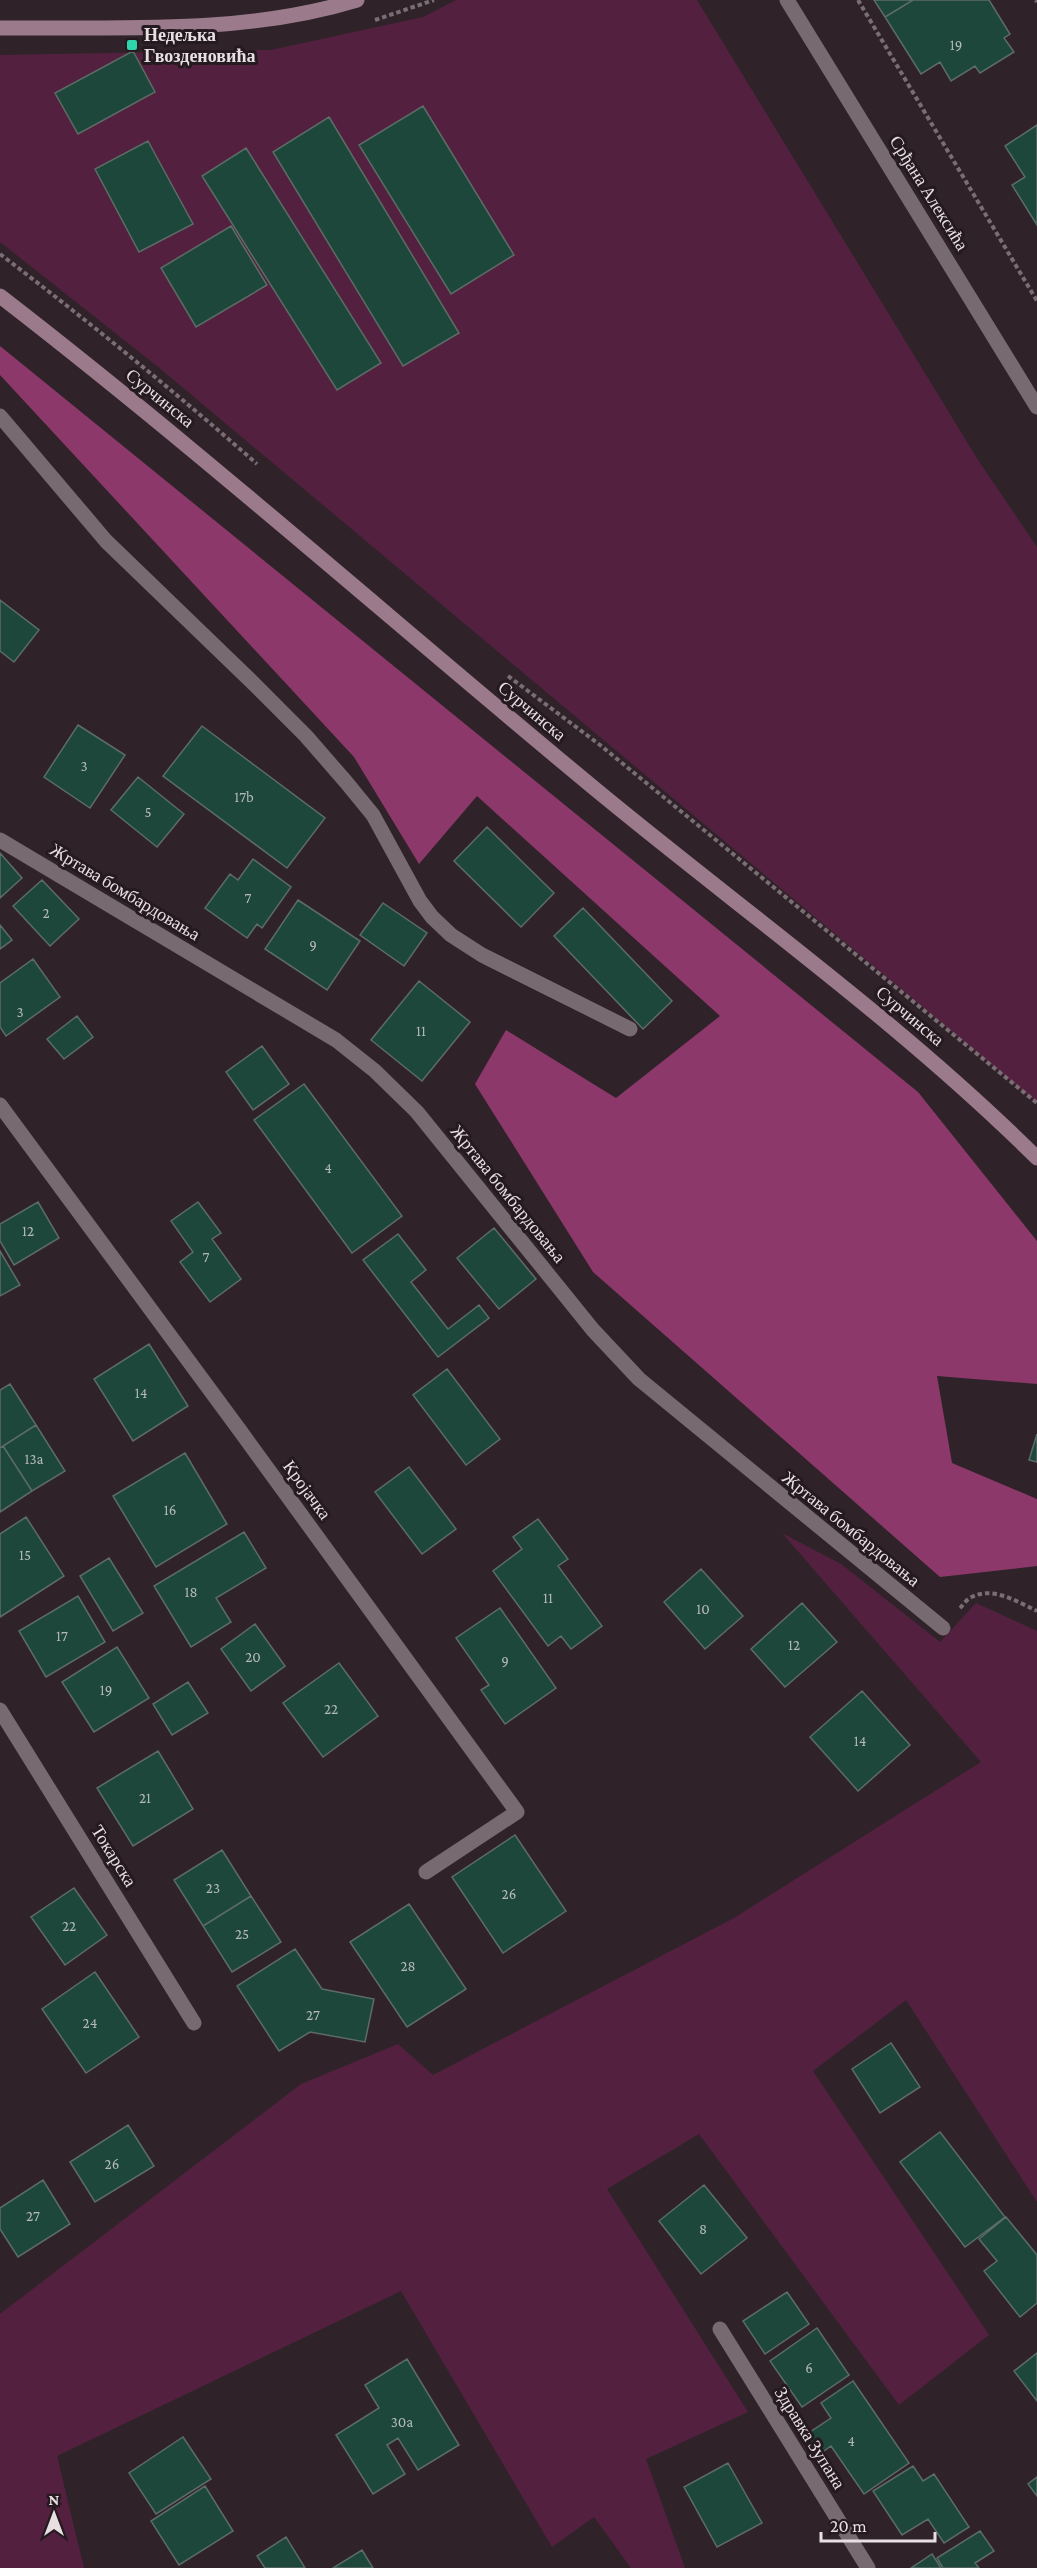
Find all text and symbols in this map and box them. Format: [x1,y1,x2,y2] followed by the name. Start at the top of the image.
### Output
[144,25,255,66] place label: Недељка Гвозденовића
[950,37,962,53] house number: 19
[125,38,139,52] marker: Недељка Гвозденовића
[886,132,972,254] street label: Срђана Алексића
[122,364,198,432] street label: Сурчинска
[494,677,570,745] street label: Сурчинска
[80,758,88,774] house number: 3
[234,789,254,805] house number: 17b
[144,804,152,820] house number: 5
[47,839,203,945] street label: Жртава бомбардовања
[245,890,252,906] house number: 7
[42,905,50,921] house number: 2
[309,937,317,953] house number: 9
[872,982,948,1050] street label: Сурчинска
[16,1004,24,1020] house number: 3
[416,1023,426,1039] house number: 11
[446,1121,570,1267] street label: Жртава бомбардовања
[324,1160,332,1176] house number: 4
[22,1223,34,1239] house number: 12
[203,1249,210,1265] house number: 7
[135,1385,147,1401] house number: 14
[24,1451,44,1467] house number: 13a
[279,1457,335,1523] street label: Кројачка
[778,1467,924,1591] street label: Жртава бомбардовања
[164,1502,176,1518] house number: 16
[19,1547,31,1563] house number: 15
[184,1584,198,1600] house number: 18
[543,1590,553,1606] house number: 11
[696,1601,710,1617] house number: 10
[56,1628,68,1644] house number: 17
[788,1637,800,1653] house number: 12
[245,1649,261,1665] house number: 20
[501,1653,509,1669] house number: 9
[100,1682,112,1698] house number: 19
[324,1701,338,1717] house number: 22
[854,1733,866,1749] house number: 14
[139,1790,151,1806] house number: 21
[87,1822,141,1890] street label: Токарска
[206,1880,220,1896] house number: 23
[502,1886,516,1902] house number: 26
[62,1918,76,1934] house number: 22
[235,1926,249,1942] house number: 25
[400,1958,416,1974] house number: 28
[306,2007,320,2023] house number: 27
[83,2015,97,2031] house number: 24
[105,2156,119,2172] house number: 26
[26,2208,40,2224] house number: 27
[699,2221,707,2237] house number: 8
[805,2360,813,2376] house number: 6
[771,2383,849,2493] street label: Здравка Зупана
[391,2414,413,2430] house number: 30a
[847,2433,855,2449] house number: 4
[24,2484,84,2544] north arrow
[49,2491,60,2508] text: N
[821,2505,935,2543] scale bar
[830,2516,867,2536] text: 20 m

